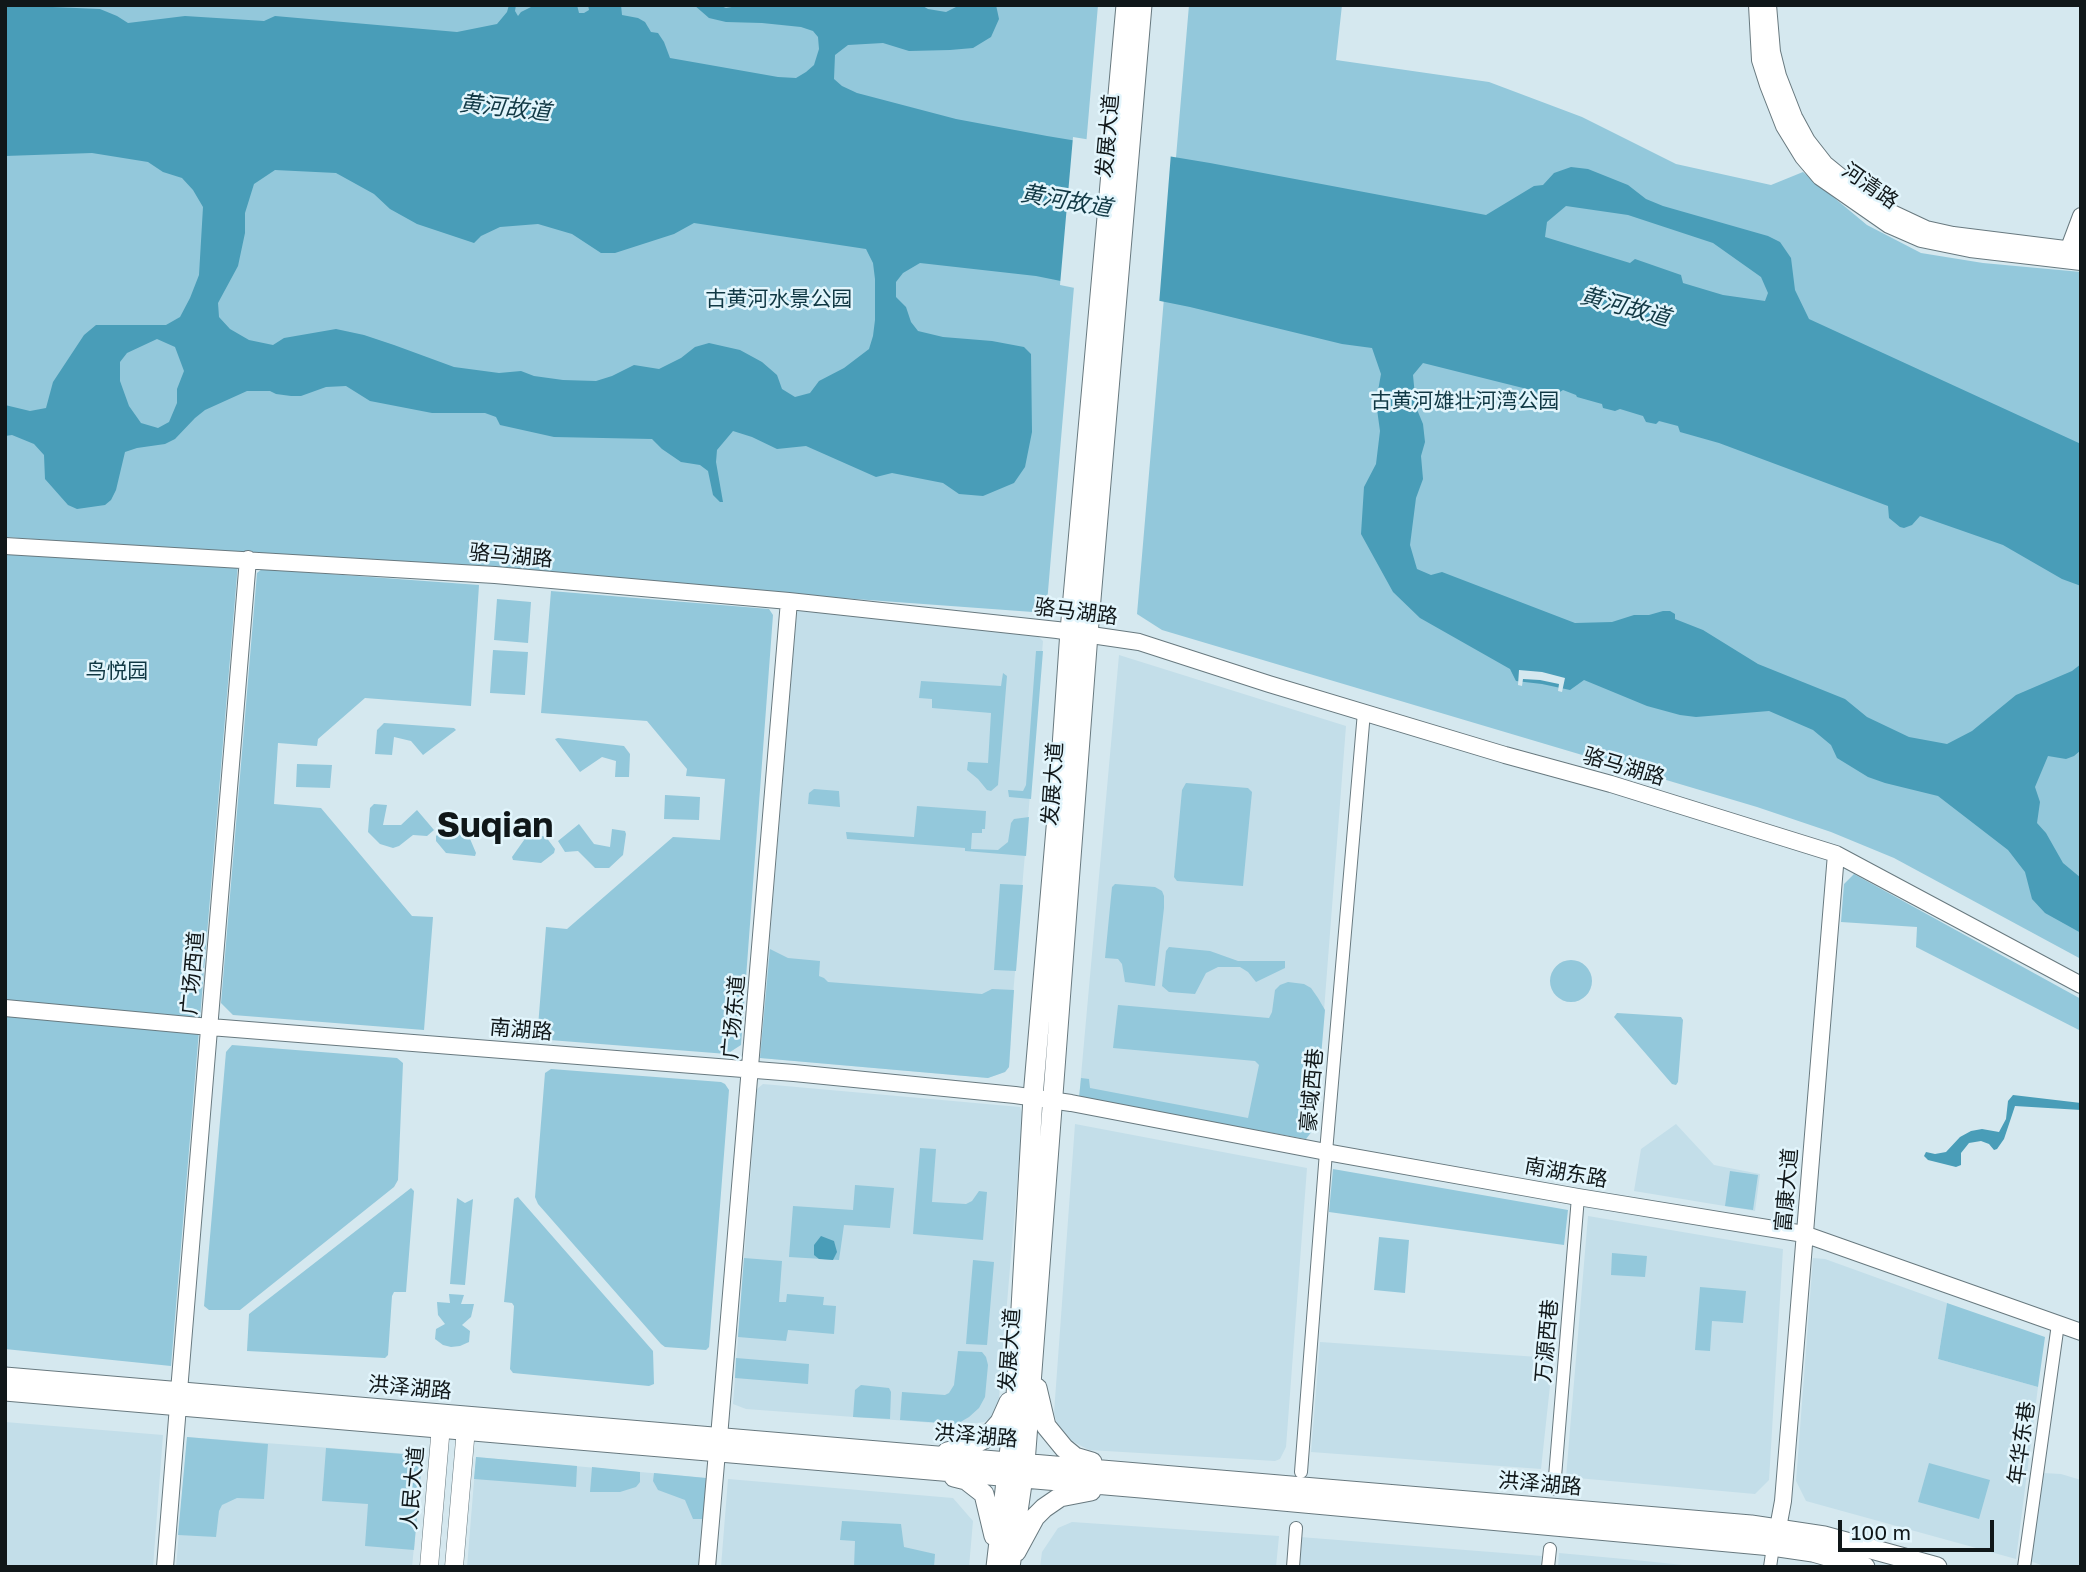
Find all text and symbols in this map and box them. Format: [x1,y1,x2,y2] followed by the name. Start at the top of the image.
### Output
[458,89,552,127] water label: 黄河故道
[1092,93,1124,179] street label: 发展大道
[1837,158,1903,214] street label: 河清路
[1018,179,1114,223] water label: 黄河故道
[1577,282,1673,332] water label: 黄河故道
[706,286,852,312] park label: 古黄河水景公园
[1371,388,1559,414] park label: 古黄河雄壮河湾公园
[468,540,554,572] street label: 骆马湖路
[1033,594,1119,630] street label: 骆马湖路
[86,658,148,684] park label: 鸟悦园
[1038,741,1068,827] street label: 发展大道
[1580,743,1668,791] street label: 骆马湖路
[437,805,553,847] district label: Suqian
[177,930,209,1016] street label: 广场西道
[718,974,750,1060] street label: 广场东道
[489,1015,553,1045] street label: 南湖路
[1296,1047,1328,1133] street label: 豪域西巷
[1771,1147,1803,1233] street label: 富康大道
[1522,1153,1610,1193] street label: 南湖东路
[1531,1298,1563,1384] street label: 万源西巷
[995,1307,1025,1393] street label: 发展大道
[367,1372,453,1404] street label: 洪泽湖路
[2004,1400,2040,1486] street label: 年华东巷
[933,1420,1019,1452] street label: 洪泽湖路
[397,1445,429,1531] street label: 人民大道
[1497,1468,1583,1500] street label: 洪泽湖路
[1841,1506,1997,1550] scale bar
[1851,1519,1911,1545] text: 100 m

